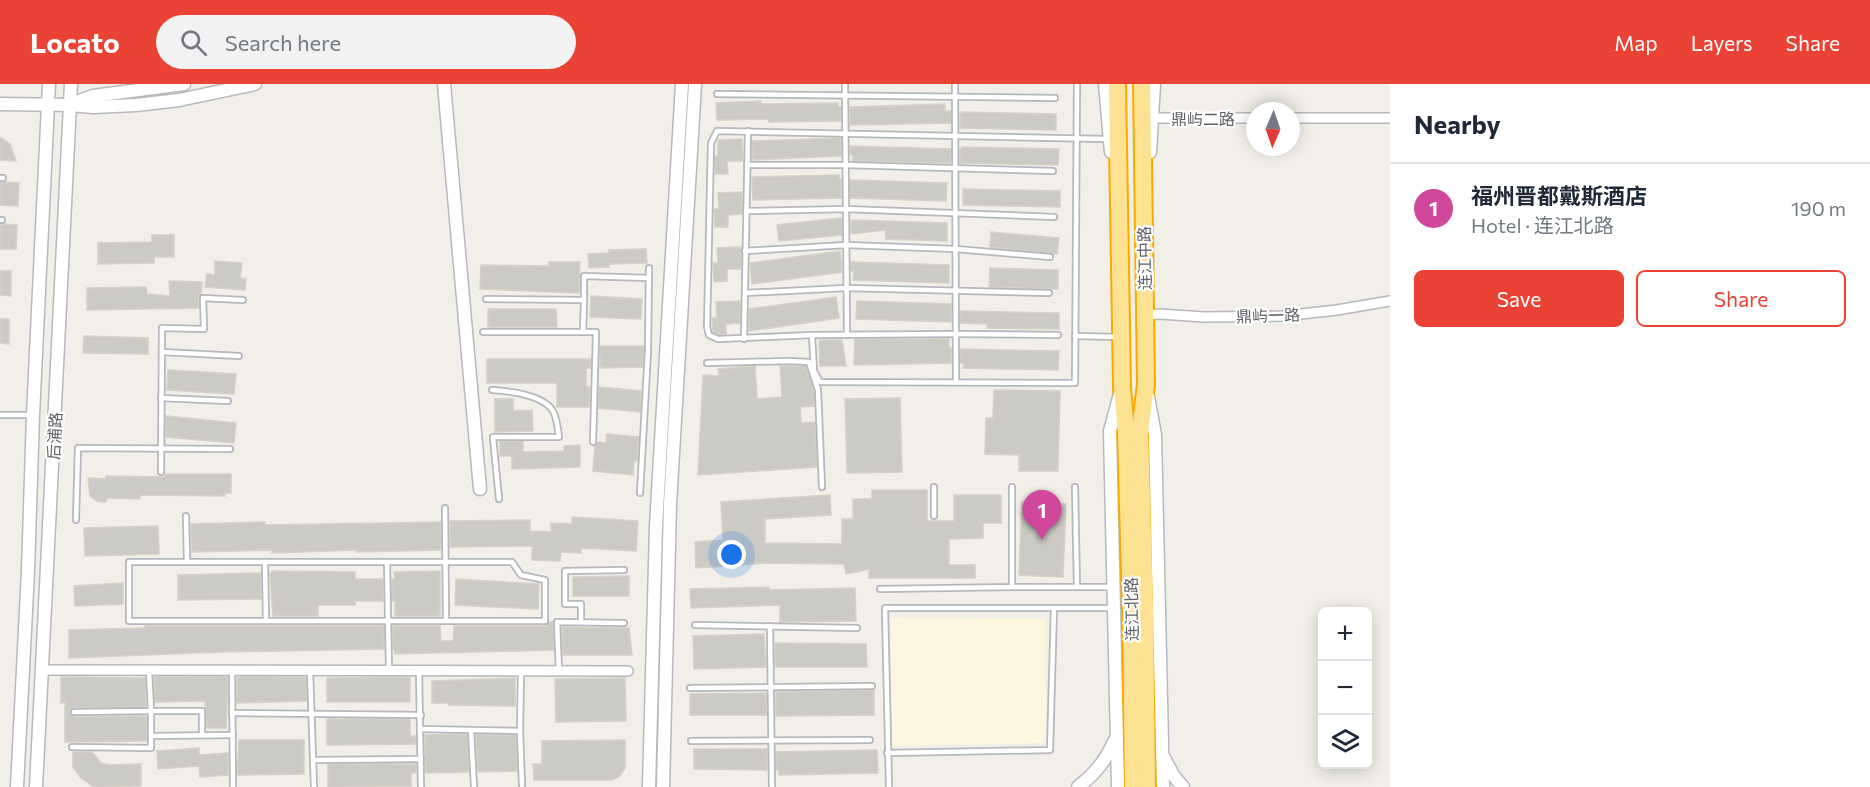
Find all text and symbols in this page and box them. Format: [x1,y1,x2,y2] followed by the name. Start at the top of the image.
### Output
[156,15,576,69] search box
[30,25,120,59] text: Locato
[177,26,210,59] icon: search
[225,29,341,56] text: Search here
[1614,30,1658,55] text: Map
[1691,30,1753,55] text: Layers
[1786,30,1840,55] text: Share
[1246,102,1300,156] north arrow
[1414,108,1501,139] text: Nearby
[1171,109,1235,128] street label: 鼎屿二路
[1471,182,1647,209] text: 福州晋都戴斯酒店
[1429,196,1438,220] text: 1
[1791,196,1846,220] text: 190 m
[1471,213,1614,237] text: Hotel · 连江北路
[1134,226,1154,290] street label: 连江中路
[1414,270,1624,327] button: Save
[1636,270,1846,327] button: Share
[1236,304,1300,326] street label: 鼎屿一路
[43,412,65,460] street label: 后浦路
[1022,490,1062,540] pin: 1
[717,540,746,569] your location
[1121,577,1141,641] street label: 连江北路
[1318,607,1372,769] map controls
[1318,607,1372,661] button: +
[1318,661,1372,715] button: −
[1318,715,1372,769] button: layers

